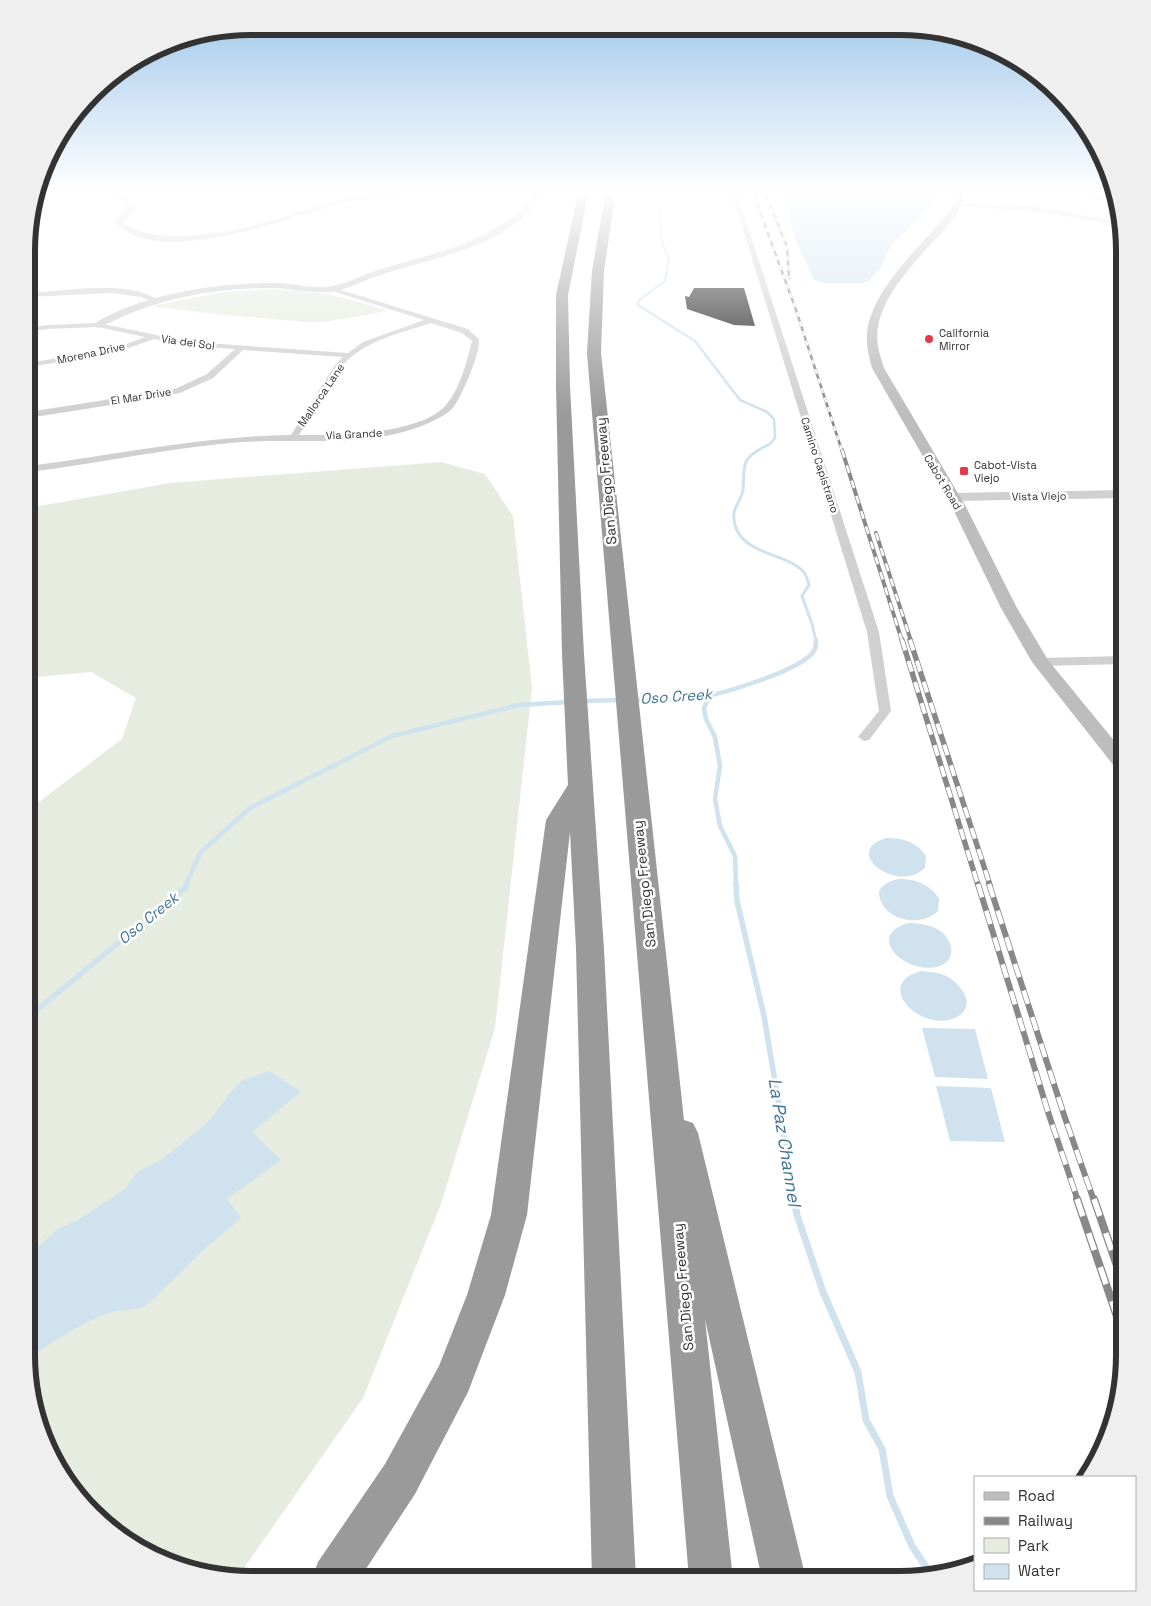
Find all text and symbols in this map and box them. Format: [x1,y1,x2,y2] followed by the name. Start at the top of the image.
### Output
[939,326,990,353] place label: California Mirror
[160,331,216,353] street label: Via del Sol
[923,333,935,345] marker: California Mirror
[56,339,126,367] street label: Morena Drive
[295,361,347,429] street label: Mallorca Lane
[110,384,172,408] street label: El Mar Drive
[798,415,842,515] street label: Camino Capistrano
[591,417,621,545] street label: San Diego Freeway
[325,426,383,442] street label: Via Grande
[921,452,965,512] street label: Cabot Road
[974,458,1038,485] place label: Cabot-Vista Viejo
[958,465,970,477] marker: Cabot-Vista Viejo
[1012,489,1067,503] street label: Vista Viejo
[639,684,714,708] water label: Oso Creek
[628,820,660,948] street label: San Diego Freeway
[114,887,183,948] water label: Oso Creek
[763,1076,807,1210] water label: La Paz Channel
[668,1223,698,1351] street label: San Diego Freeway
[974,1476,1136,1591] legend
[1018,1486,1055,1505] text: Road
[1018,1511,1073,1530] text: Railway
[1018,1536,1049,1555] text: Park
[1018,1561,1061,1580] text: Water

